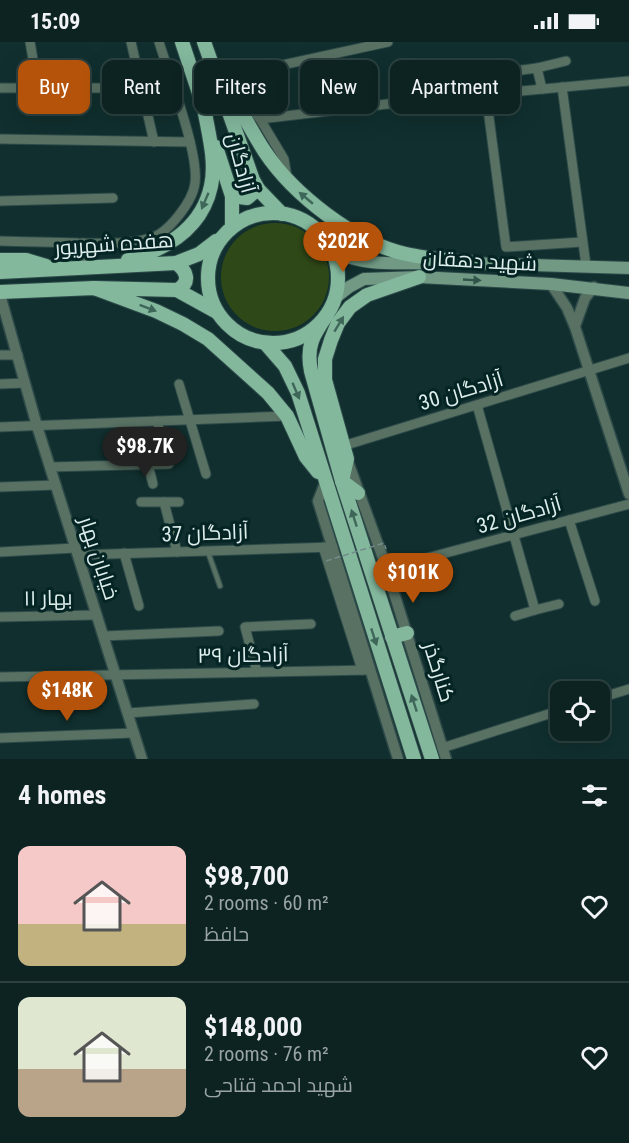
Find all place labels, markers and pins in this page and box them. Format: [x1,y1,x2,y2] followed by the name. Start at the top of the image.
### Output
[301,222,385,273] pin: $202K
[96,427,194,478] pin: $98.7K
[371,553,455,604] pin: $101K
[25,671,109,722] pin: $148K

